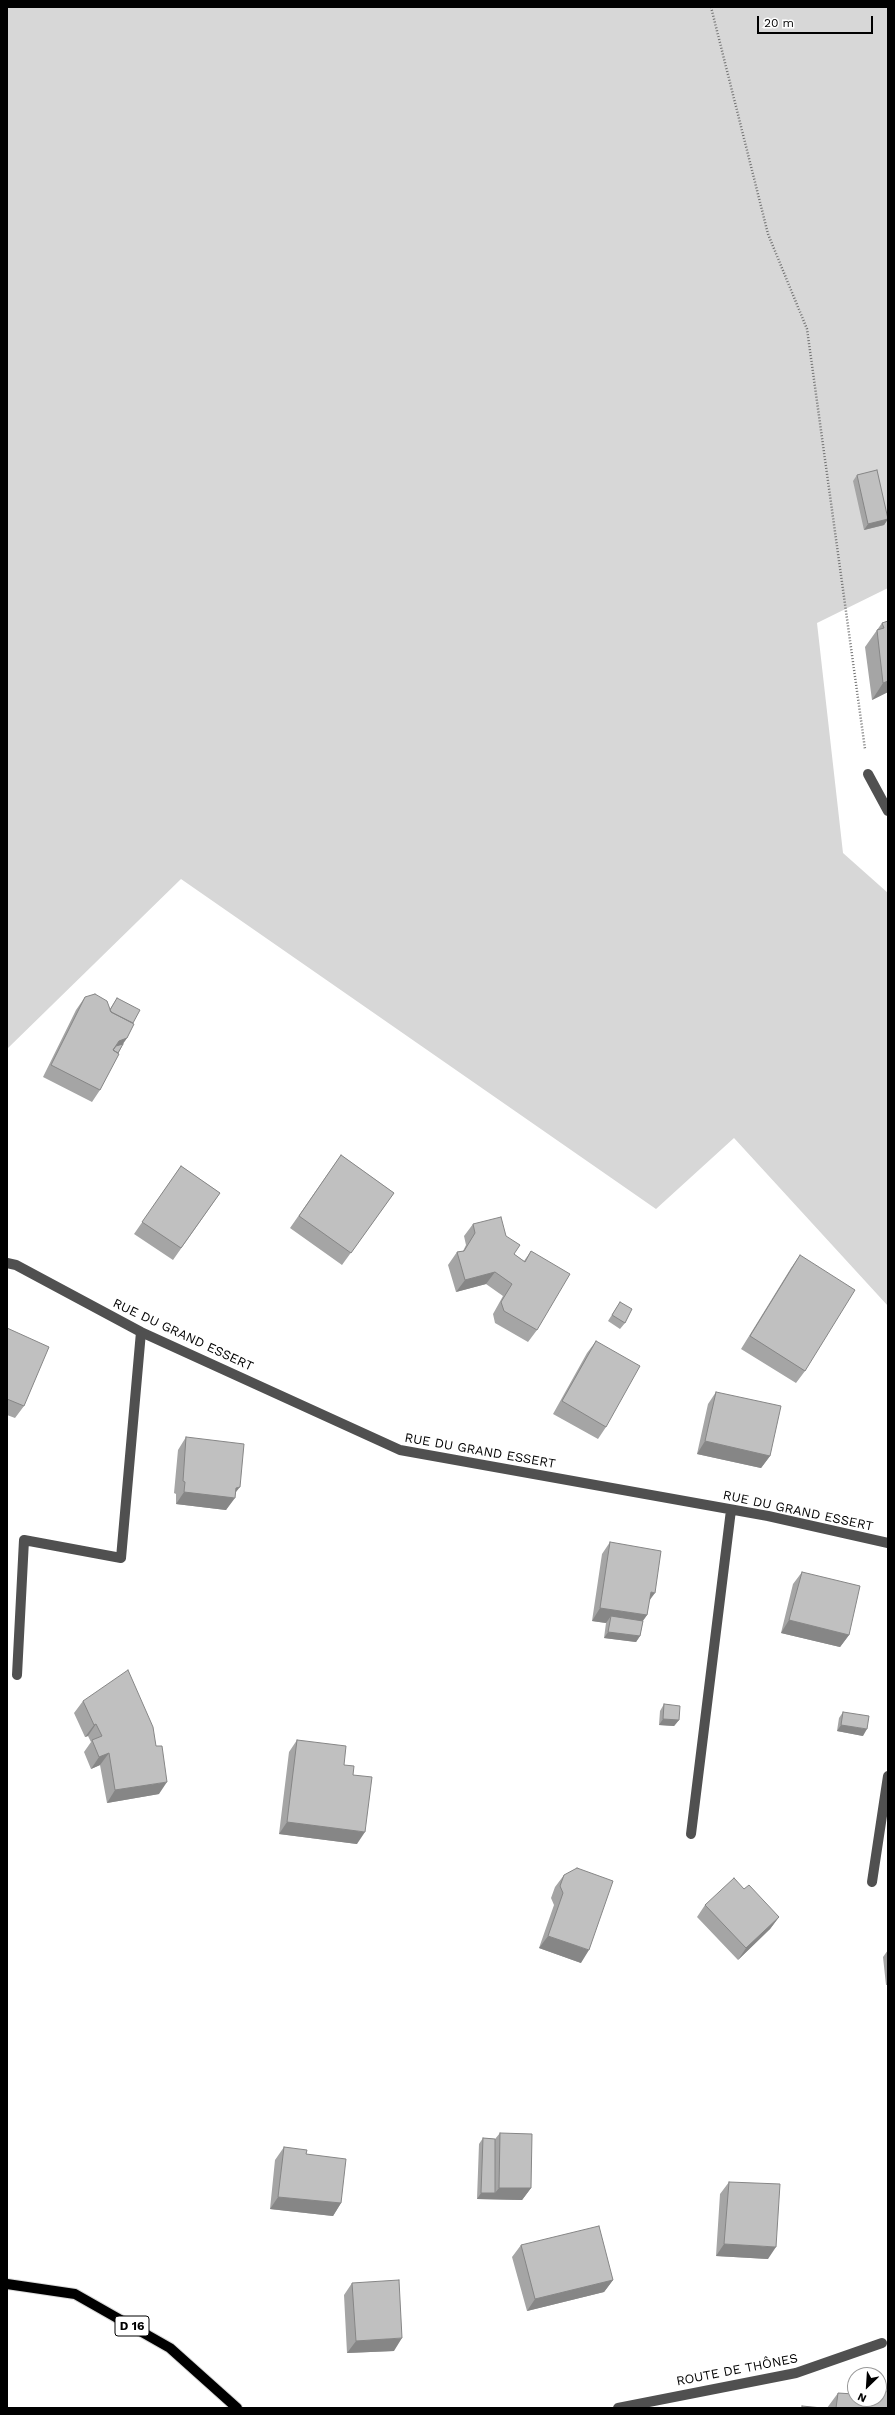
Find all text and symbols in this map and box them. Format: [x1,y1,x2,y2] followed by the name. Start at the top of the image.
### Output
[759,8,875,34] scale bar
[764,16,794,30] text: 20 m
[110,1296,256,1374] street label: RUE DU GRAND ESSERT
[403,1430,557,1472] street label: RUE DU GRAND ESSERT
[722,1487,874,1535] street label: RUE DU GRAND ESSERT
[115,2316,149,2336] road number: D 16
[675,2351,799,2389] street label: ROUTE DE THÔNES
[847,2367,887,2407] north arrow
[856,2390,869,2405] text: N

